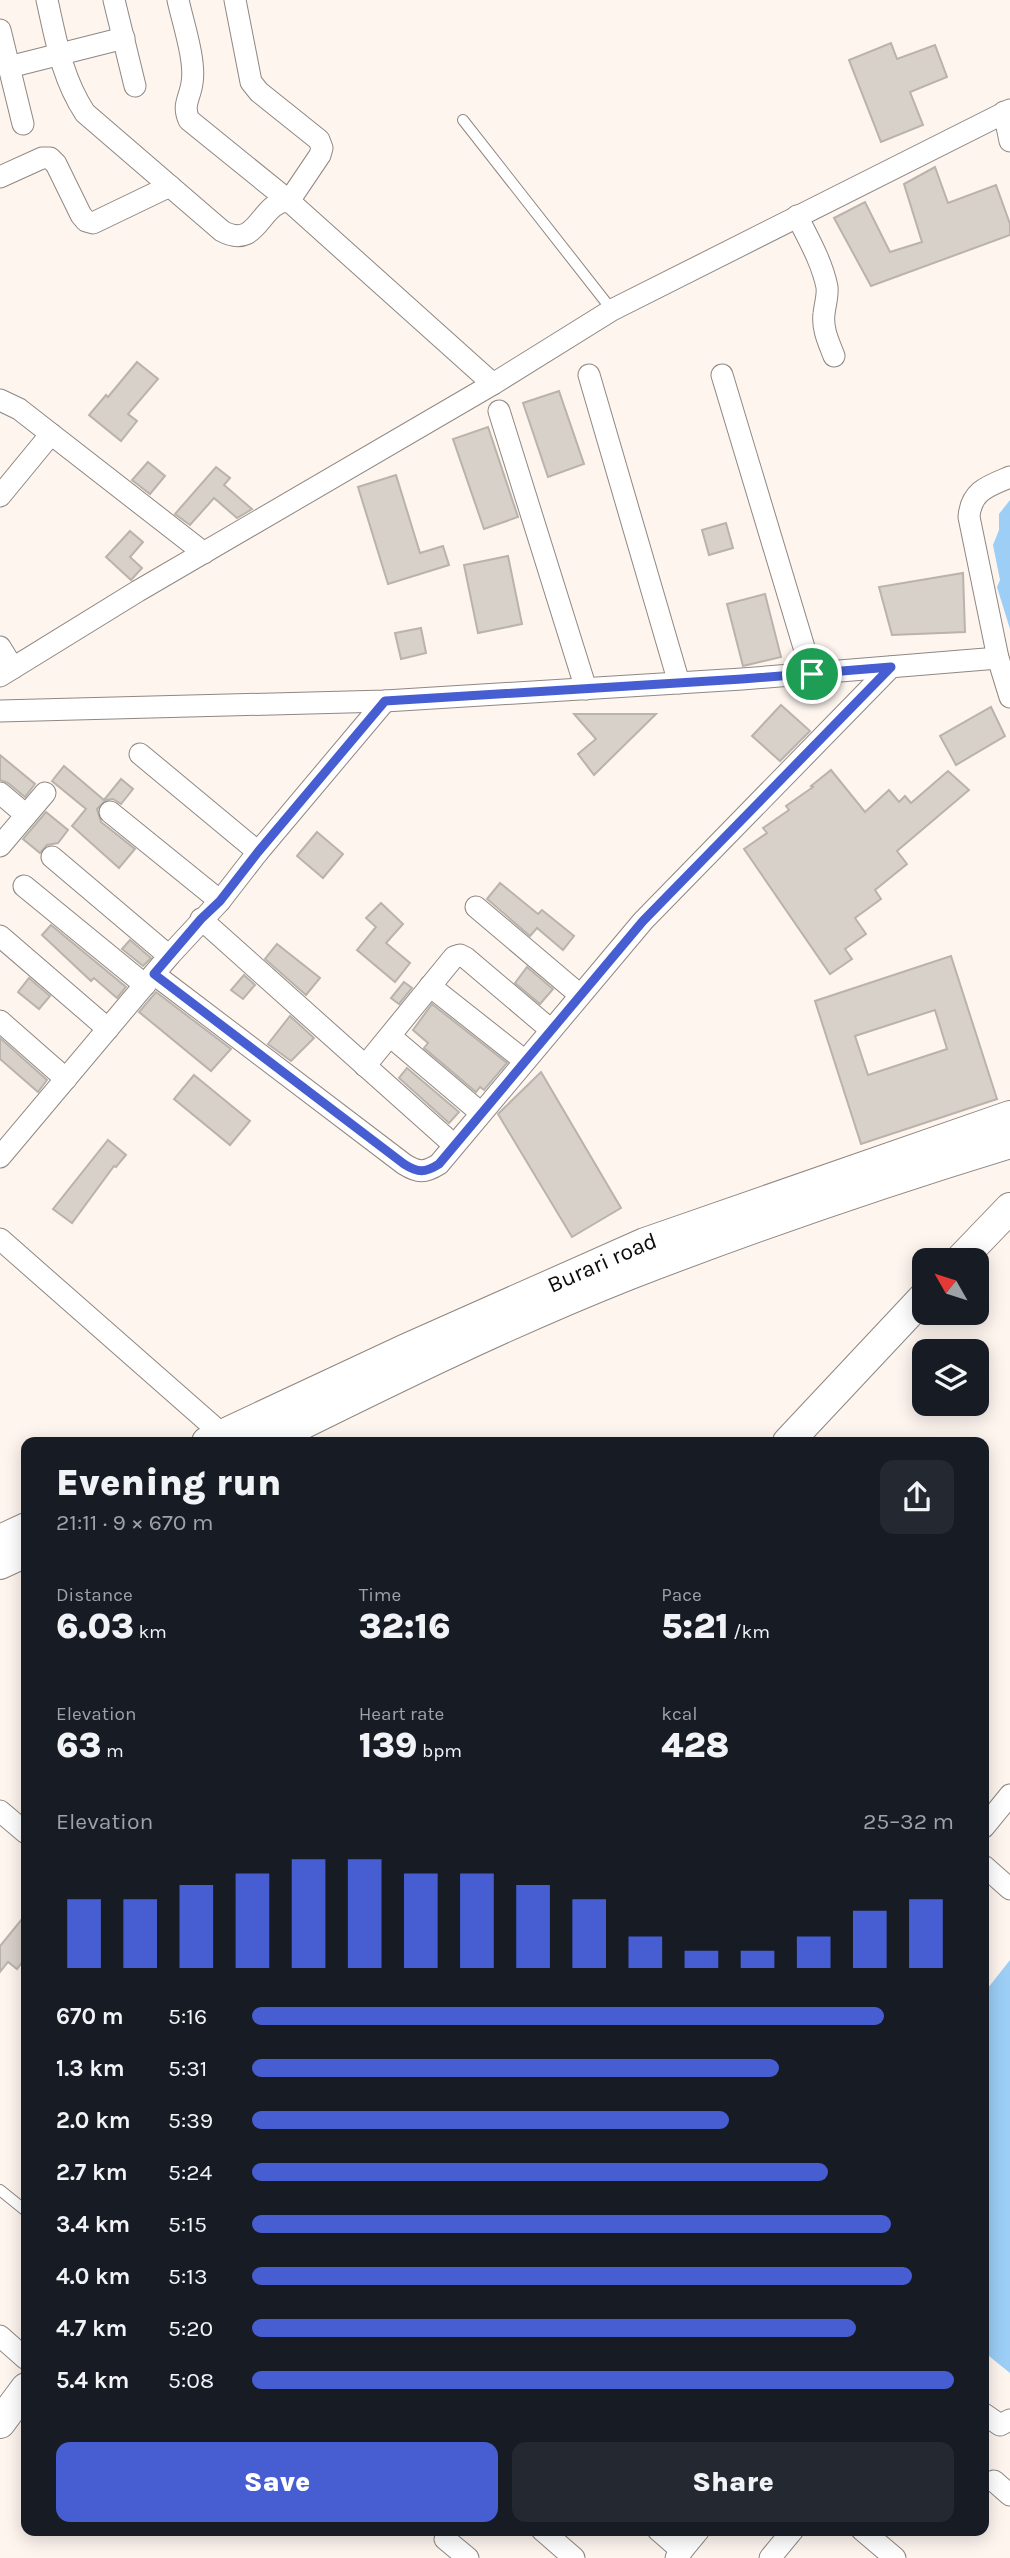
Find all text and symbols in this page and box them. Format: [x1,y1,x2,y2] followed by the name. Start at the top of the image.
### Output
[782,644,842,704] pin
[793,655,831,693] icon: arrive
[543,1226,660,1298] street label: Burari road
[912,1248,989,1325] north arrow
[912,1248,989,1416] map controls
[912,1339,989,1416] button: layers
[56,1460,281,1505] text: Evening run
[880,1460,954,1534] button: share
[56,1509,213,1536] text: 21:11 · 9 × 670 m
[56,1584,133,1606] text: Distance
[359,1584,401,1606] text: Time
[661,1584,702,1606] text: Pace
[56,1606,134,1647] text: 6.03
[359,1606,451,1647] text: 32:16
[661,1606,729,1647] text: 5:21
[134,1621,167,1643] text: km
[729,1621,770,1643] text: /km
[56,1703,136,1725] text: Elevation
[359,1703,444,1725] text: Heart rate
[661,1703,698,1725] text: kcal
[56,1725,101,1766] text: 63
[359,1725,417,1766] text: 139
[661,1725,729,1766] text: 428
[101,1740,124,1762] text: m
[417,1740,462,1762] text: bpm
[56,1808,153,1835] text: Elevation
[863,1808,954,1835] text: 25–32 m
[56,2003,124,2030] text: 670 m
[168,2003,207,2030] text: 5:16
[56,2055,125,2082] text: 1.3 km
[168,2055,207,2082] text: 5:31
[56,2107,131,2134] text: 2.0 km
[168,2107,213,2134] text: 5:39
[56,2159,128,2186] text: 2.7 km
[168,2159,212,2186] text: 5:24
[56,2211,130,2238] text: 3.4 km
[168,2211,207,2238] text: 5:15
[56,2263,130,2290] text: 4.0 km
[168,2263,207,2290] text: 5:13
[56,2315,127,2342] text: 4.7 km
[168,2315,213,2342] text: 5:20
[56,2367,129,2394] text: 5.4 km
[168,2367,214,2394] text: 5:08
[56,2442,498,2522] button: Save
[512,2442,954,2522] button: Share

